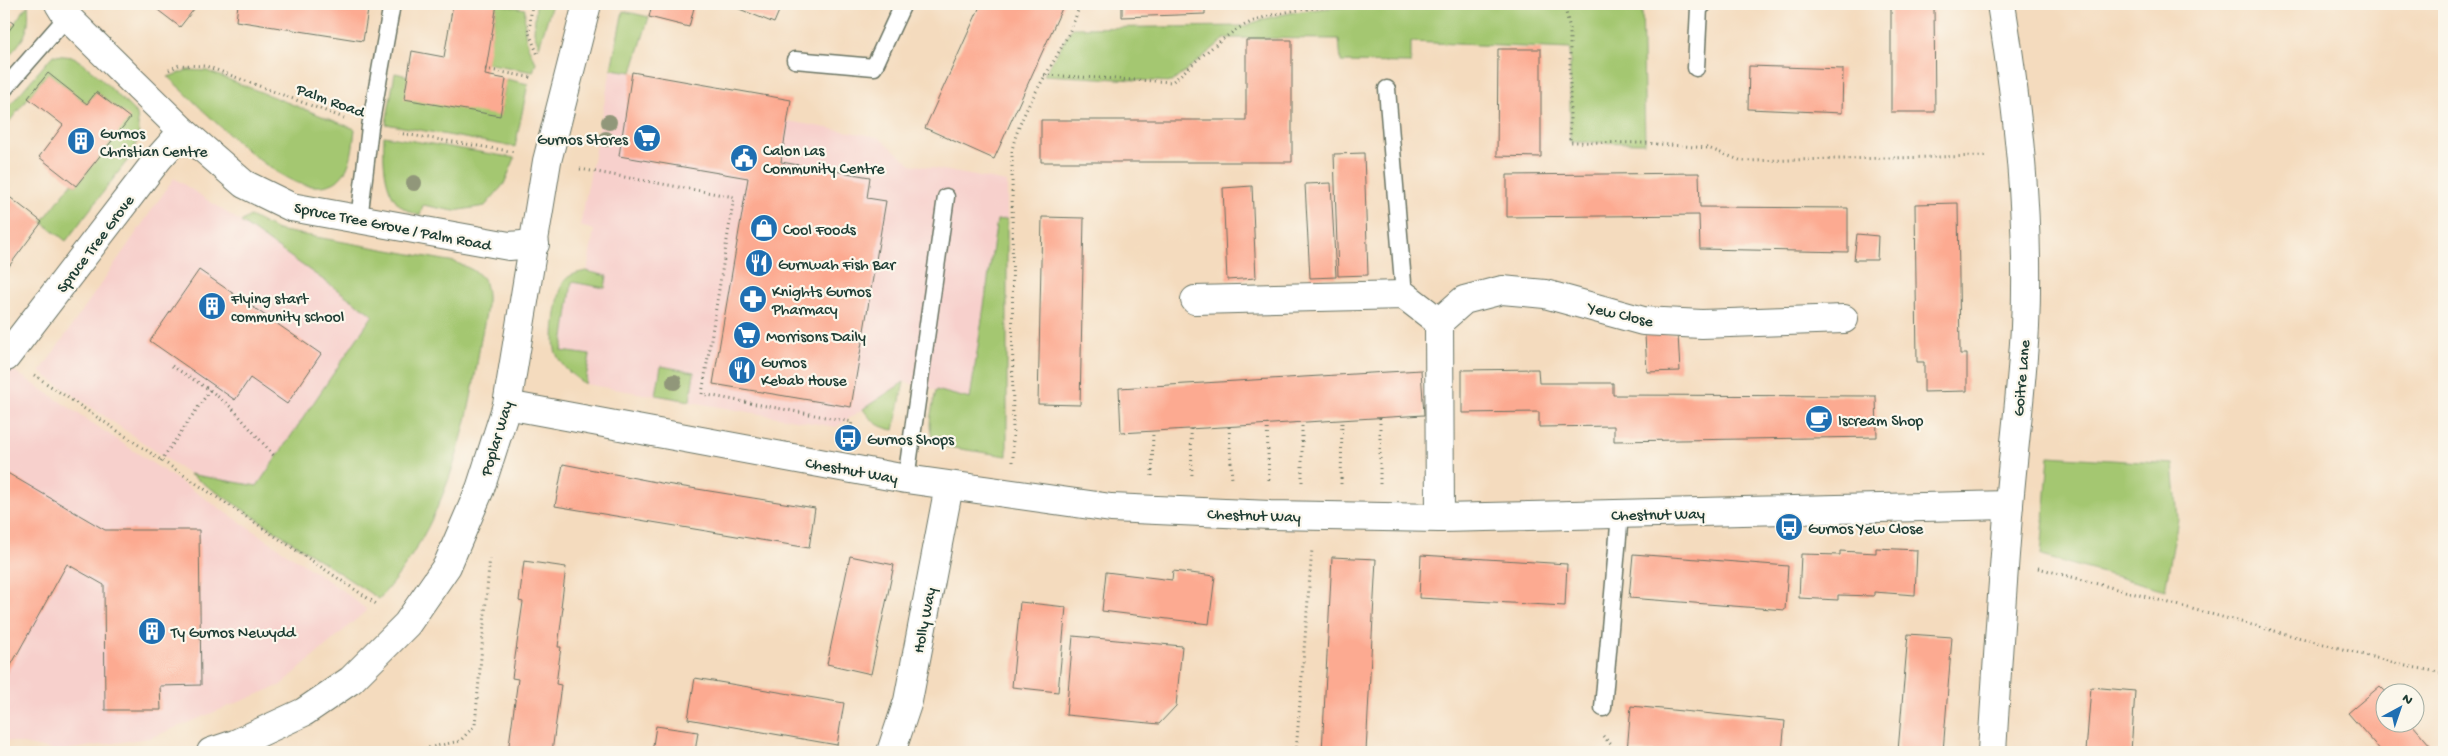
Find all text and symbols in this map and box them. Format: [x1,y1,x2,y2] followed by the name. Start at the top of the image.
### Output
[292,81,368,124] street label: Palm Road
[632,123,662,153] supermarket icon: Gurnos Stores
[66,126,96,156] building icon: Gurnos Christian Centre
[100,126,208,163] place label: Gurnos Christian Centre
[537,132,629,151] place label: Gurnos Stores
[729,143,759,173] public building icon: Calon Las Community Centre
[763,143,885,180] place label: Calon Las Community Centre
[54,192,140,298] street label: Spruce Tree Grove
[292,200,494,257] street label: Spruce Tree Grove / Palm Road
[749,213,779,243] shop icon: Cool Foods
[783,222,857,241] place label: Cool Foods
[744,248,774,278] restaurant icon: Gurnwah Fish Bar
[778,257,897,276] place label: Gurnwah Fish Bar
[738,284,768,314] pharmacy icon: Knights Gurnos Pharmacy
[771,284,872,321] place label: Knights Gurnos Pharmacy
[197,291,227,321] building icon: Flying start community school
[230,291,344,328] place label: Flying start community school
[1584,299,1655,333] street label: Yew Close
[732,320,762,350] supermarket icon: Morrisons Daily
[766,329,866,348] place label: Morrisons Daily
[2011,339,2036,417] street label: Goitre Lane
[727,355,757,385] restaurant icon: Gurnos Kebab House
[761,355,847,392] place label: Gurnos Kebab House
[478,399,519,480] street label: Poplar Way
[1804,404,1834,434] cafe icon: Iscream Shop
[1838,413,1923,432] place label: Iscream Shop
[833,423,863,453] bus stop icon: Gurnos Shops
[867,432,955,451] place label: Gurnos Shops
[804,455,899,490] street label: Chestnut Way
[1207,506,1301,529] street label: Chestnut Way
[1611,506,1705,527] street label: Chestnut Way
[1774,512,1804,542] bus stop icon: Gurnos Yew Close
[1808,521,1924,540] place label: Gurnos Yew Close
[911,586,942,655] street label: Holly Way
[137,616,167,646] building icon: Ty Gurnos Newydd
[170,625,297,644] place label: Ty Gurnos Newydd
[2376,684,2426,734] north arrow
[2398,691,2416,709] text: N

